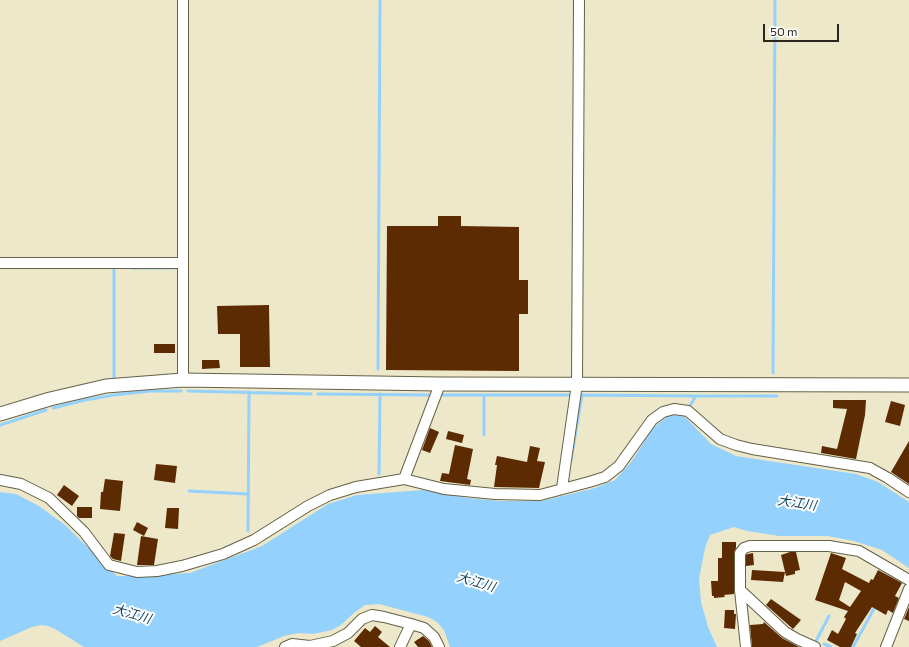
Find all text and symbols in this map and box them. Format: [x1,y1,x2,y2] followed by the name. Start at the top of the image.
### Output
[765,16,841,42] scale bar
[770,24,798,38] text: 50 m
[777,493,817,513] water label: 大江川
[455,569,497,595] water label: 大江川
[111,601,153,627] water label: 大江川

